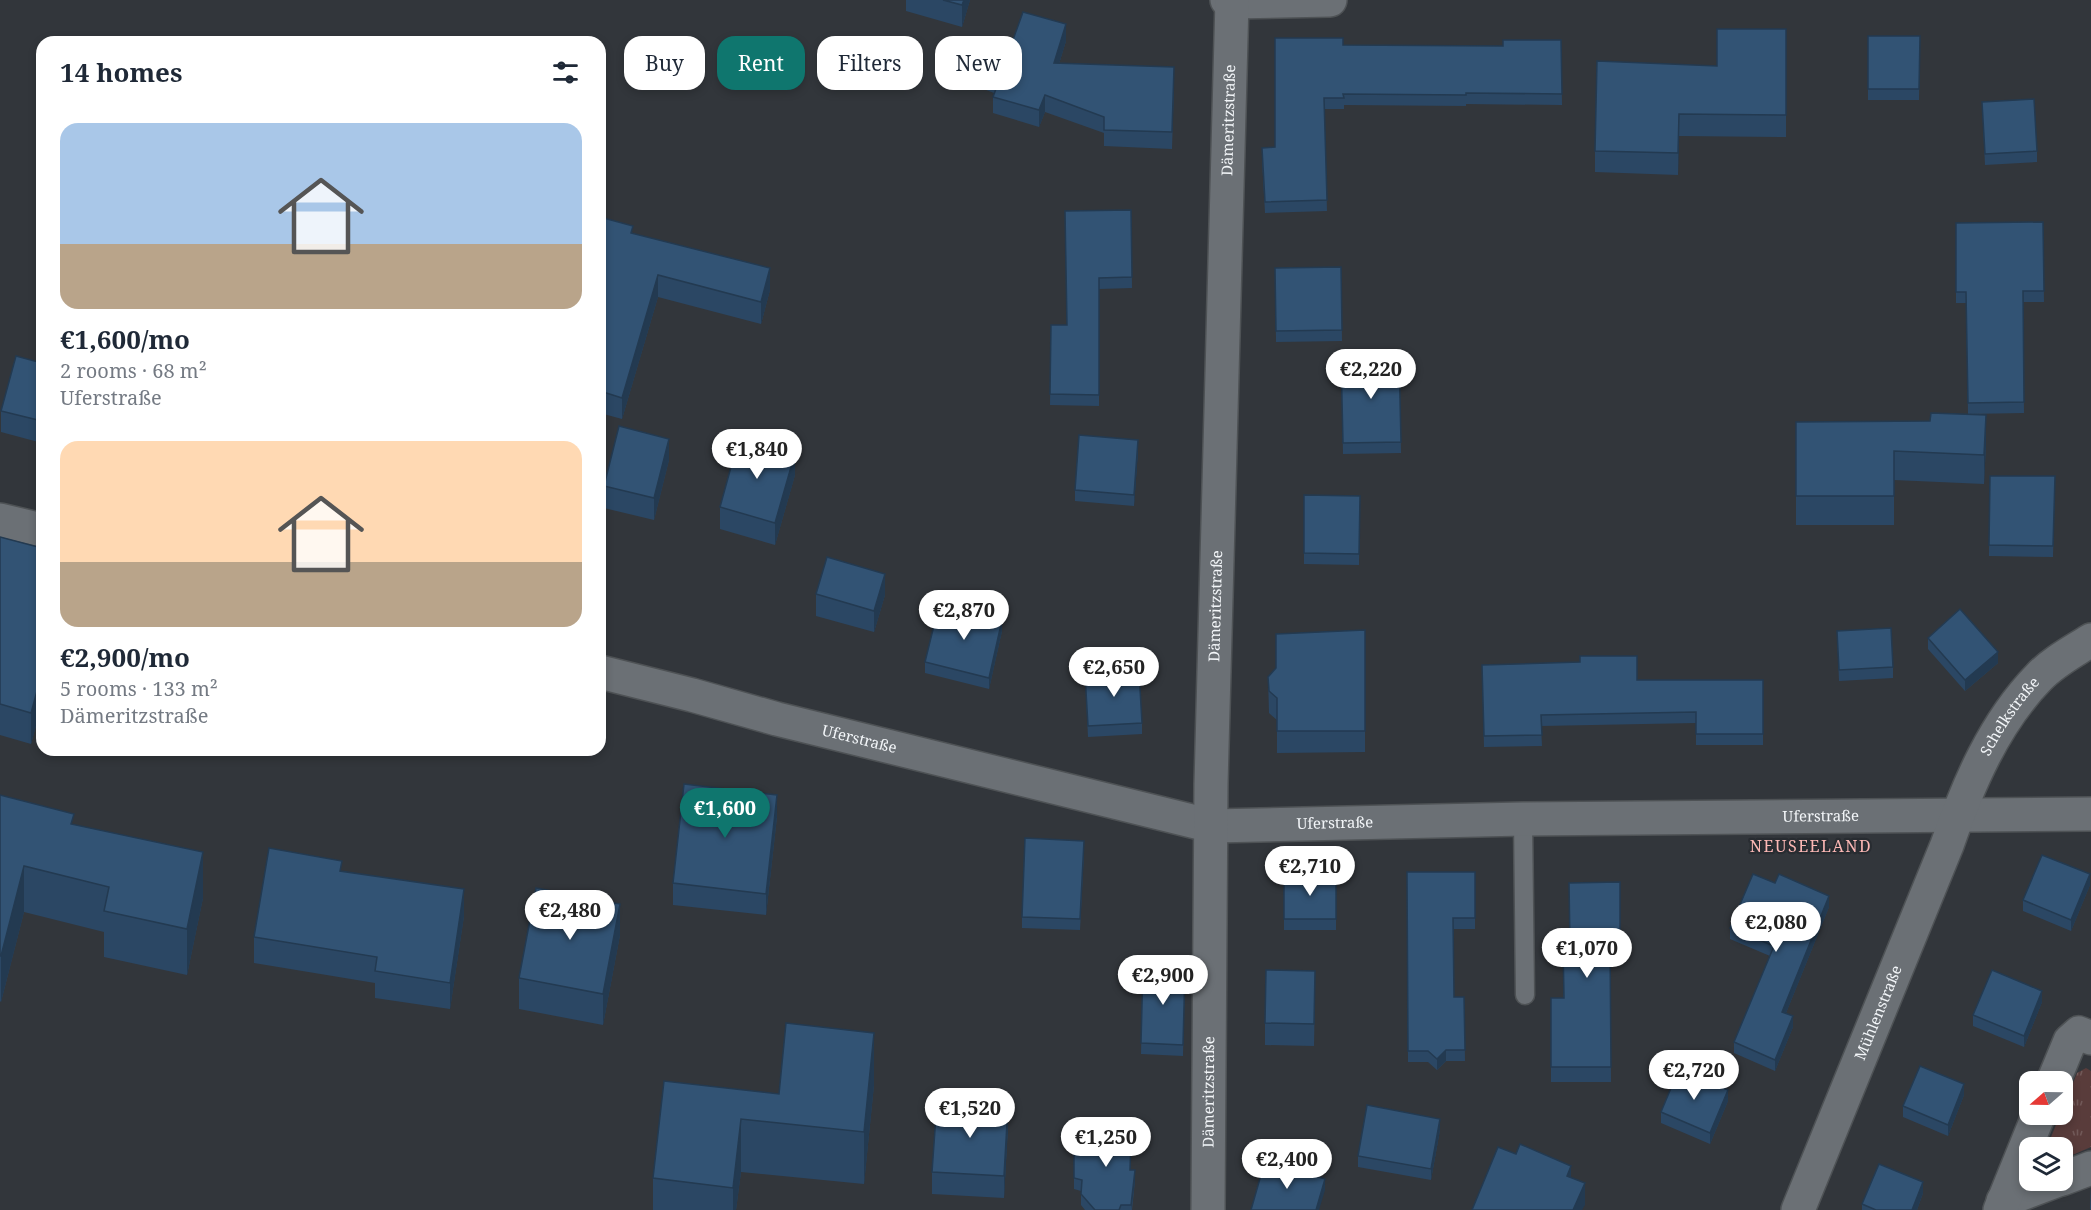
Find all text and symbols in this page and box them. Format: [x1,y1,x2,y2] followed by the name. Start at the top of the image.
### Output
[624,36,705,90] chip: Buy
[717,36,805,90] chip: Rent
[817,36,923,90] chip: Filters
[935,36,1022,90] chip: New
[60,54,182,90] text: 14 homes
[549,56,582,89] icon: filters
[1216,64,1239,176] street label: Dämeritzstraße
[267,162,375,270] icon: home
[60,321,190,357] text: €1,600/mo
[1322,349,1420,400] pin: €2,220
[1340,355,1402,382] text: €2,220
[60,357,207,384] text: 2 rooms · 68 m²
[60,384,162,411] text: Uferstraße
[708,429,806,480] pin: €1,840
[726,435,788,462] text: €1,840
[267,480,375,588] icon: home
[1203,550,1226,662] street label: Dämeritzstraße
[915,590,1013,641] pin: €2,870
[933,596,995,623] text: €2,870
[60,639,190,675] text: €2,900/mo
[1065,647,1163,698] pin: €2,650
[1083,653,1145,680] text: €2,650
[1975,672,2043,759] street label: Schelkstraße
[60,675,218,702] text: 5 rooms · 133 m²
[60,702,208,729] text: Dämeritzstraße
[820,719,899,757] street label: Uferstraße
[676,788,774,839] pin: €1,600
[694,794,756,821] text: €1,600
[1782,805,1859,826] street label: Uferstraße
[1296,811,1373,833] street label: Uferstraße
[1750,835,1872,857] district label: NEUSEELAND
[1261,846,1359,897] pin: €2,710
[1279,852,1341,879] text: €2,710
[521,890,619,941] pin: €2,480
[539,896,601,923] text: €2,480
[1727,902,1825,953] pin: €2,080
[1745,908,1807,935] text: €2,080
[1538,928,1636,979] pin: €1,070
[1556,934,1618,961] text: €1,070
[1114,955,1212,1006] pin: €2,900
[1132,961,1194,988] text: €2,900
[1849,962,1906,1063] street label: Mühlenstraße
[1197,1036,1218,1148] street label: Dämeritzstraße
[1645,1050,1743,1101] pin: €2,720
[1663,1056,1725,1083] text: €2,720
[2019,1071,2073,1125] north arrow
[2019,1071,2073,1191] map controls
[921,1088,1019,1139] pin: €1,520
[939,1094,1001,1121] text: €1,520
[1057,1117,1155,1168] pin: €1,250
[1075,1123,1137,1150] text: €1,250
[2019,1137,2073,1191] button: layers
[1238,1139,1336,1190] pin: €2,400
[1256,1145,1318,1172] text: €2,400

